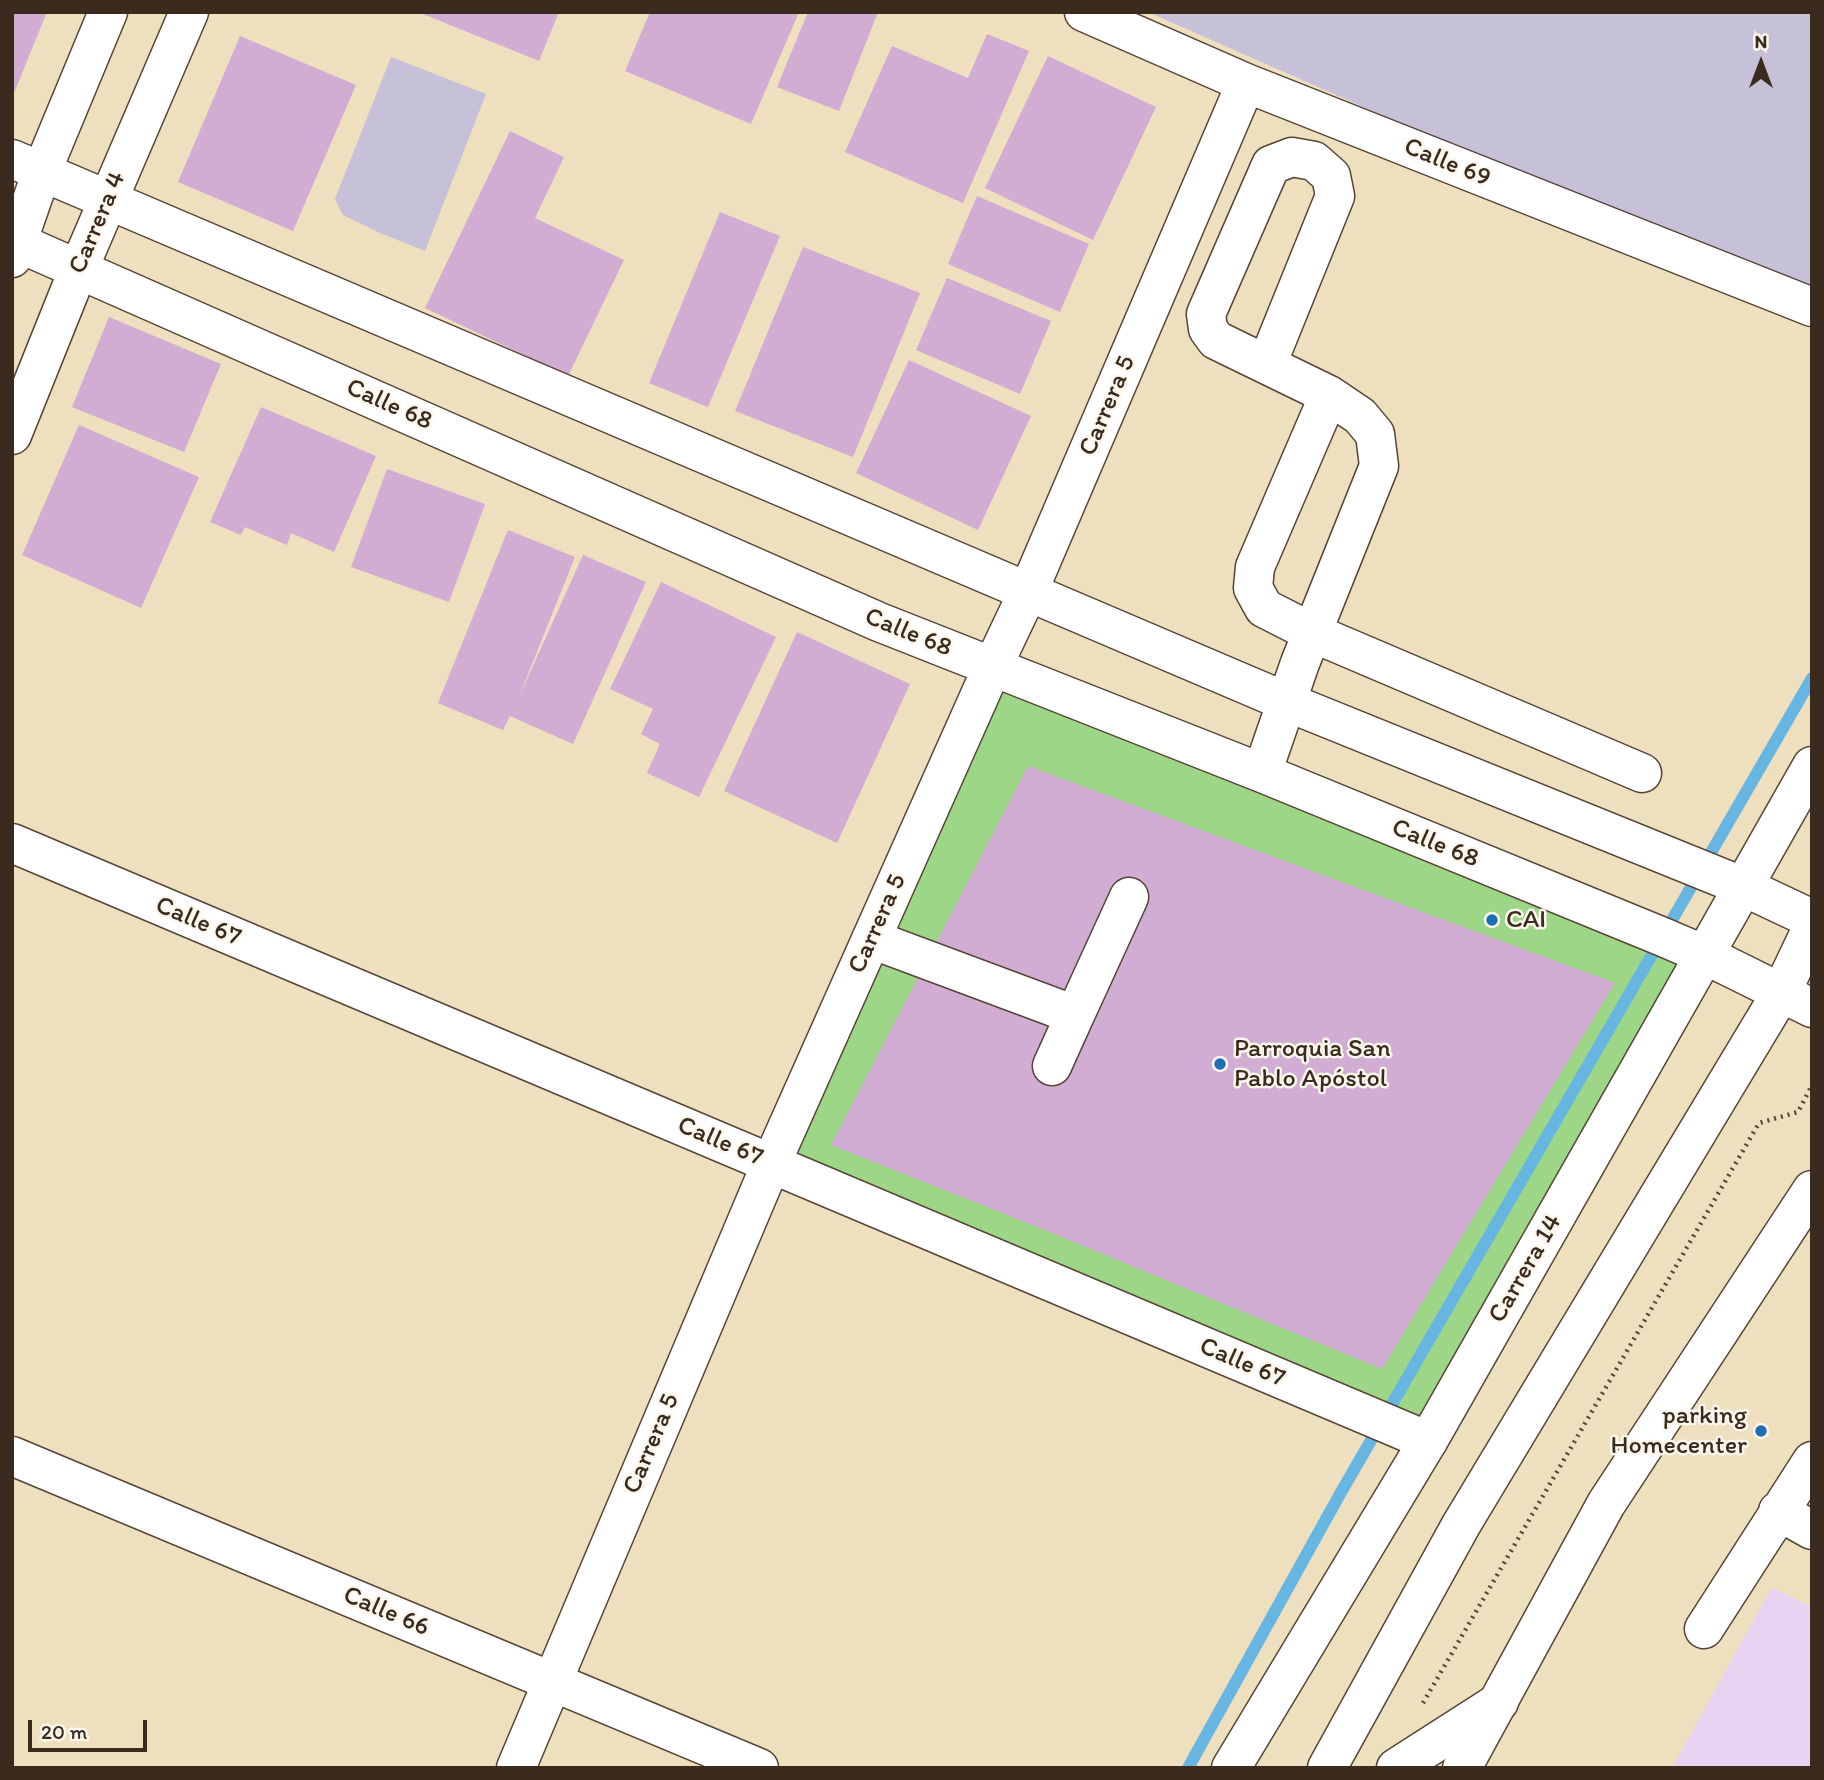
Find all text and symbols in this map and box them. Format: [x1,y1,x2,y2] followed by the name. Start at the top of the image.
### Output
[1726,28,1796,98] north arrow
[1755,30,1767,53] text: N
[1399,132,1495,194] street label: Calle 69
[63,167,133,279] street label: Carrera 4
[1073,351,1143,461] street label: Carrera 5
[341,372,437,438] street label: Calle 68
[860,601,956,665] street label: Calle 68
[1387,812,1483,876] street label: Calle 68
[842,869,914,979] street label: Carrera 5
[151,890,245,954] street label: Calle 67
[1506,904,1546,936] place label: CAI
[1484,912,1500,928] marker: CAI
[1234,1033,1391,1094] place label: Parroquia San Pablo Apóstol
[1212,1056,1228,1072] marker: Parroquia San Pablo Apóstol
[673,1110,767,1174] street label: Calle 67
[1482,1209,1570,1329] street label: Carrera 14
[1195,1331,1289,1395] street label: Calle 67
[617,1389,687,1499] street label: Carrera 5
[1610,1400,1747,1462] place label: parking Homecenter
[1753,1423,1769,1439] marker: parking Homecenter
[338,1580,434,1644] street label: Calle 66
[32,1706,150,1750] scale bar
[41,1719,87,1744] text: 20 m

